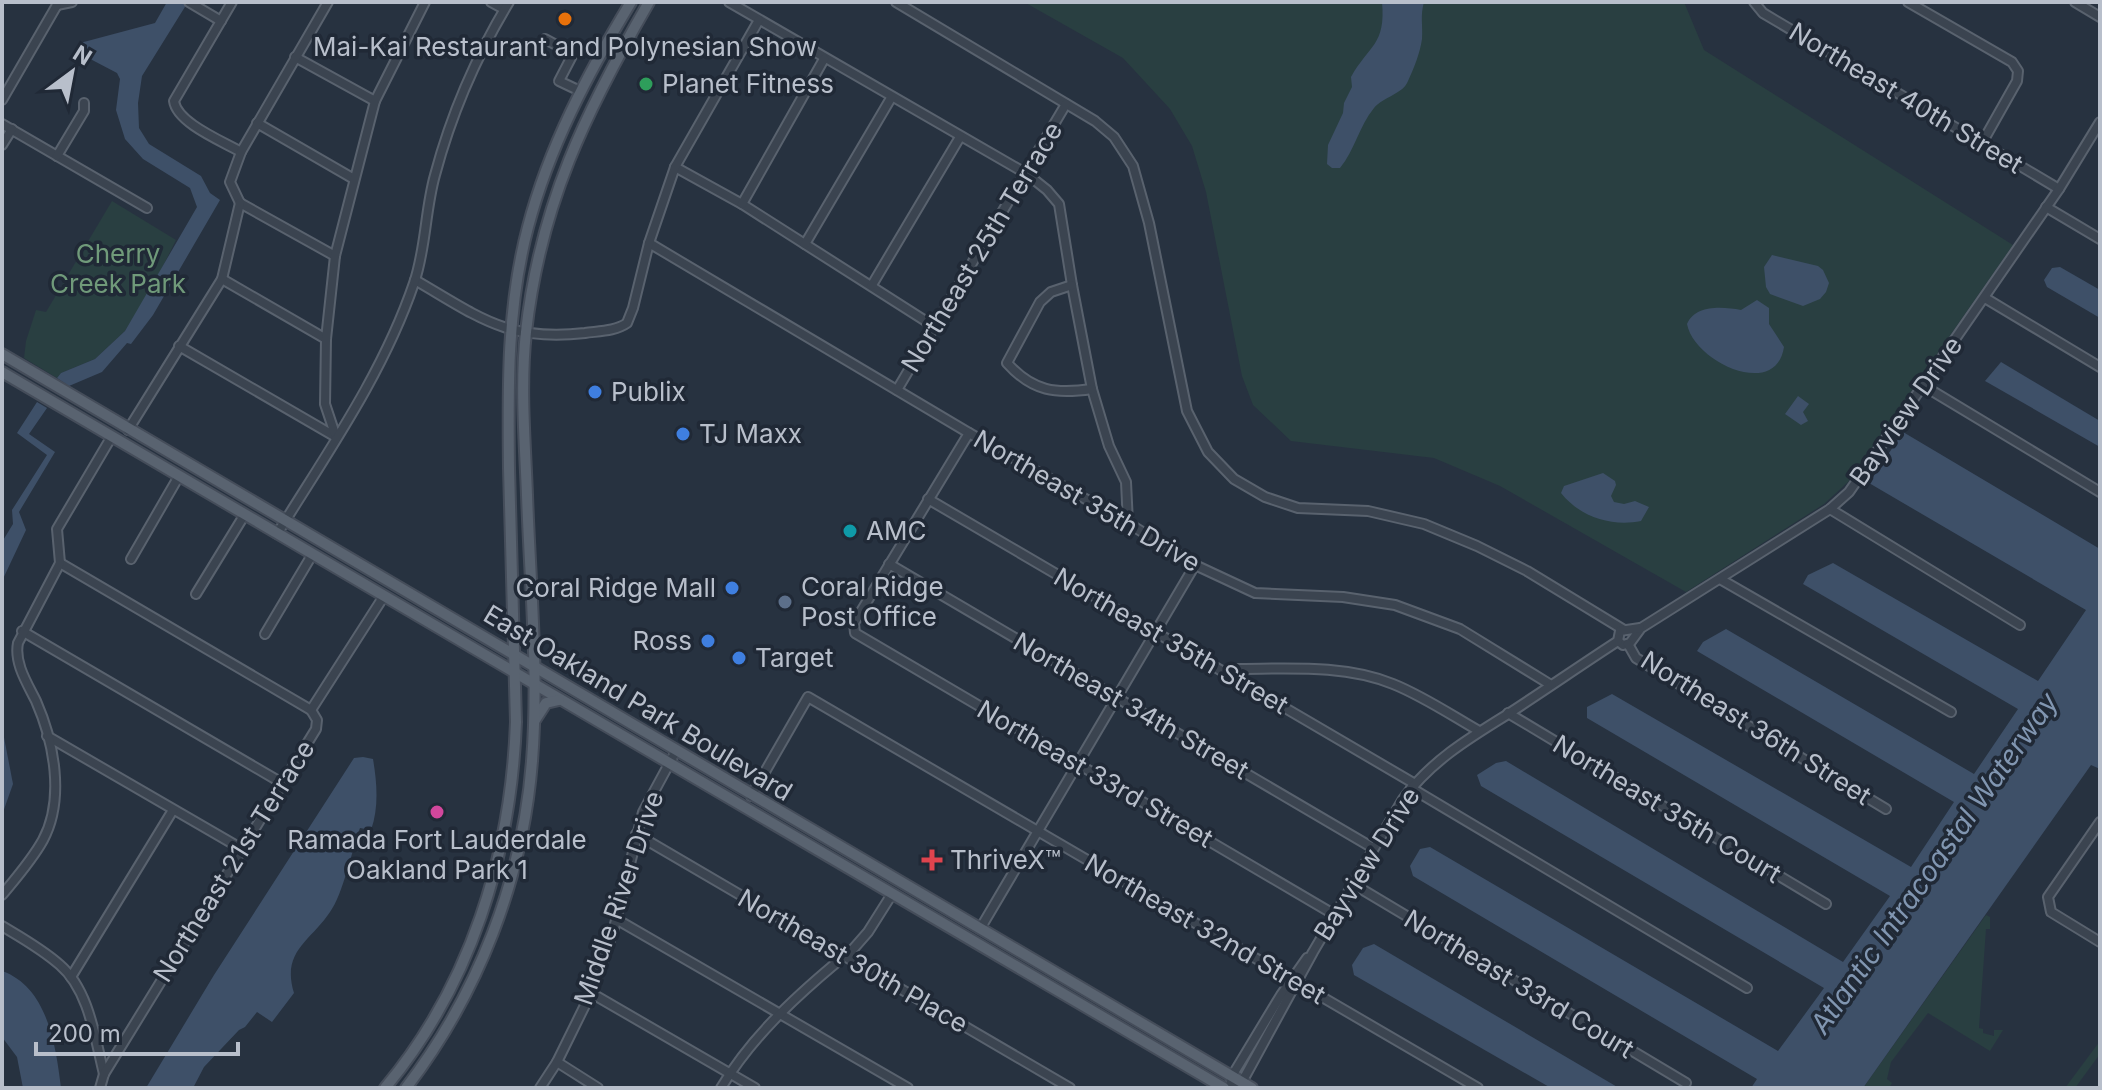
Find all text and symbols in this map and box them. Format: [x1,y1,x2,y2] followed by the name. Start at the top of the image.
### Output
[556,10,574,28] marker: Mai-Kai Restaurant and Polynesian Show
[1784,16,2029,180] street label: Northeast 40th Street
[313,31,817,62] place label: Mai-Kai Restaurant and Polynesian Show
[32,32,112,112] north arrow
[69,40,97,71] text: N
[662,68,834,99] place label: Planet Fitness
[637,75,655,93] marker: Planet Fitness
[895,116,1069,377] street label: Northeast 25th Terrace
[50,238,186,299] park label: Cherry Creek Park
[1843,330,1968,491] street label: Bayview Drive
[611,376,686,407] place label: Publix
[586,383,604,401] marker: Publix
[699,418,802,449] place label: TJ Maxx
[968,423,1206,578] street label: Northeast 35th Drive
[674,425,692,443] marker: TJ Maxx
[866,515,926,546] place label: AMC
[841,522,859,540] marker: AMC
[1049,561,1294,720] street label: Northeast 35th Street
[801,571,944,632] place label: Coral Ridge Post Office
[515,572,716,603] place label: Coral Ridge Mall
[723,579,741,597] marker: Coral Ridge Mall
[776,593,794,611] marker: Coral Ridge Post Office
[478,598,798,807] street label: East Oakland Park Boulevard
[633,625,692,656] place label: Ross
[1008,626,1254,786] street label: Northeast 34th Street
[699,632,717,650] marker: Ross
[755,642,833,673] place label: Target
[1635,644,1877,811] street label: Northeast 36th Street
[730,649,748,667] marker: Target
[1802,685,2066,1041] water label: Atlantic Intracoastal Waterway
[972,693,1219,854] street label: Northeast 33rd Street
[1548,728,1787,889] street label: Northeast 35th Court
[146,734,321,987] street label: Northeast 21st Terrace
[1307,782,1426,946] street label: Bayview Drive
[567,787,670,1009] street label: Middle River Drive
[428,803,446,821] marker: Ramada Fort Lauderdale Oakland Park 1
[287,824,587,885] place label: Ramada Fort Lauderdale Oakland Park 1
[950,844,1061,875] place label: ThriveX™
[1079,847,1331,1010] street label: Northeast 32nd Street
[921,849,943,871] marker: ThriveX™
[733,882,974,1039] street label: Northeast 30th Place
[1399,903,1640,1064] street label: Northeast 33rd Court
[36,1006,238,1056] scale bar
[48,1019,121,1048] text: 200 m

